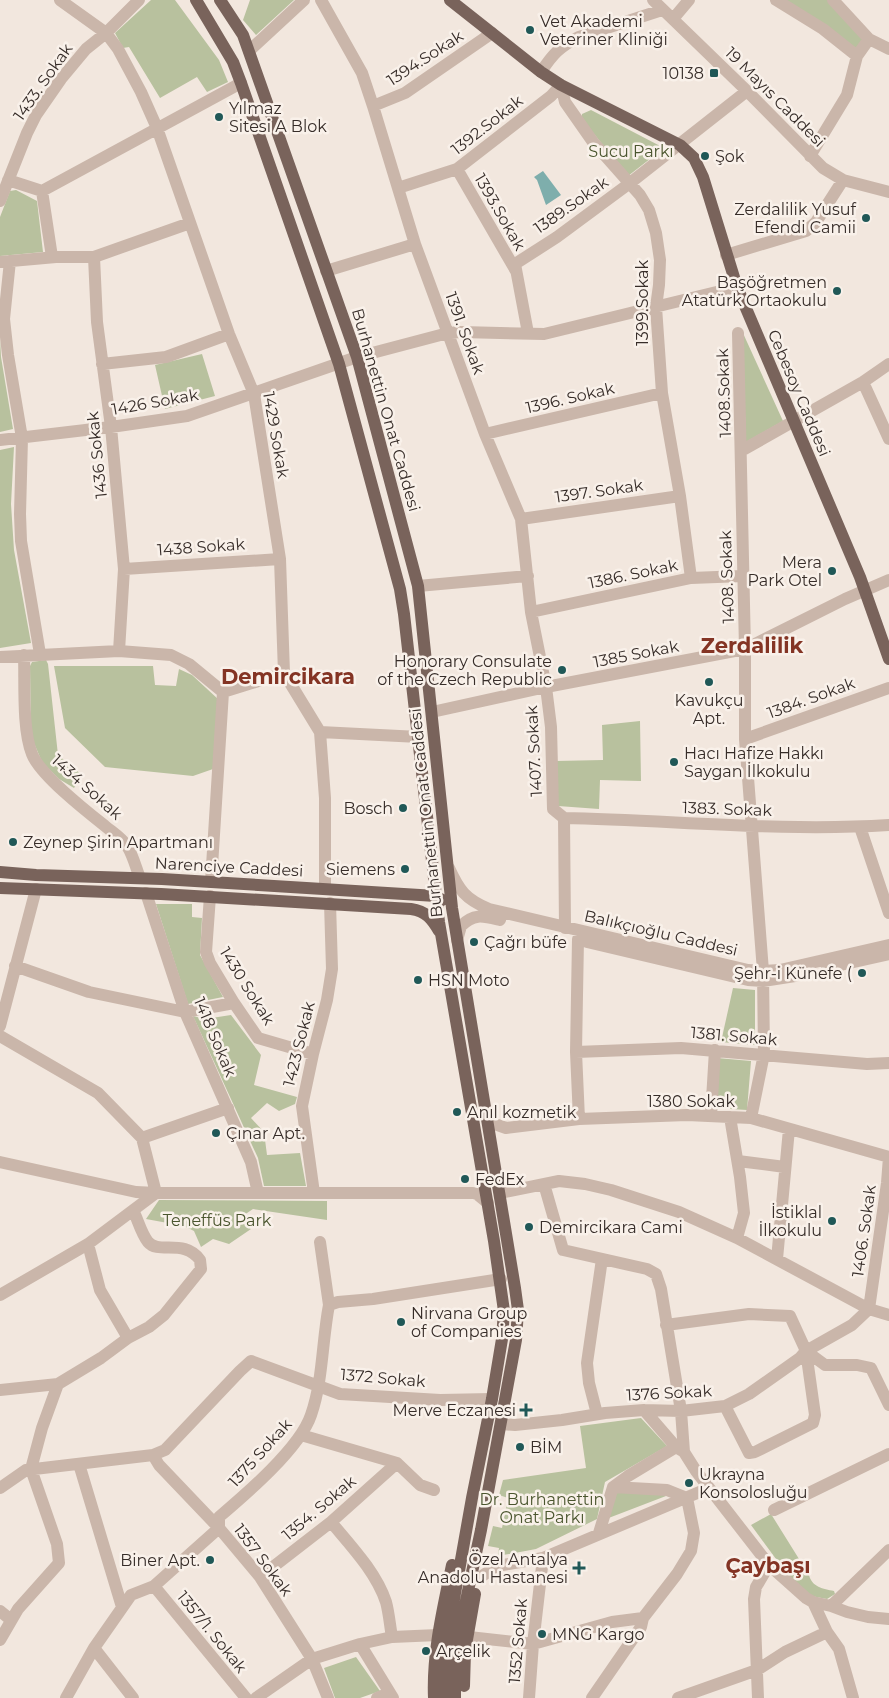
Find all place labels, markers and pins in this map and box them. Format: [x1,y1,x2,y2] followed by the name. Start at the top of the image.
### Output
[540,12,668,49] place label: Vet Akademi Veteriner Kliniği
[524,24,536,36] marker: Vet Akademi Veteriner Kliniği
[663,64,704,83] place label: 10138
[708,67,720,79] marker: 10138
[229,99,327,136] place label: Yılmaz Sitesi A Blok
[213,111,225,123] marker: Yılmaz Sitesi A Blok
[715,147,745,166] place label: Şok
[699,150,711,162] marker: Şok
[734,200,857,237] place label: Zerdalilik Yusuf Efendi Camii
[860,212,872,224] marker: Zerdalilik Yusuf Efendi Camii
[682,273,827,310] place label: Başöğretmen Atatürk Ortaokulu
[831,285,843,297] marker: Başöğretmen Atatürk Ortaokulu
[748,553,822,590] place label: Mera Park Otel
[826,565,838,577] marker: Mera Park Otel
[377,652,552,689] place label: Honorary Consulate of the Czech Republic
[556,664,568,676] marker: Honorary Consulate of the Czech Republic
[703,676,715,688] marker: Kavukçu Apt.
[675,691,743,728] place label: Kavukçu Apt.
[684,744,824,781] place label: Hacı Hafize Hakkı Saygan İlkokulu
[668,756,680,768] marker: Hacı Hafize Hakkı Saygan İlkokulu
[343,799,393,818] place label: Bosch
[397,802,409,814] marker: Bosch
[23,833,213,852] place label: Zeynep Şirin Apartmanı
[7,836,19,848] marker: Zeynep Şirin Apartmanı
[326,860,395,879] place label: Siemens
[399,863,411,875] marker: Siemens
[484,933,567,952] place label: Çağrı büfe
[468,936,480,948] marker: Çağrı büfe
[734,964,852,983] place label: Şehr-i Künefe (
[856,967,868,979] marker: Şehr-i Künefe (
[428,971,510,990] place label: HSN Moto
[412,974,424,986] marker: HSN Moto
[467,1103,577,1122] place label: Anıl kozmetik
[451,1106,463,1118] marker: Anıl kozmetik
[226,1124,305,1143] place label: Çınar Apt.
[210,1127,222,1139] marker: Çınar Apt.
[475,1170,525,1189] place label: FedEx
[459,1173,471,1185] marker: FedEx
[758,1203,822,1240] place label: İstiklal İlkokulu
[826,1215,838,1227] marker: İstiklal İlkokulu
[539,1218,683,1237] place label: Demircikara Cami
[523,1221,535,1233] marker: Demircikara Cami
[411,1304,528,1341] place label: Nirvana Group of Companies
[395,1316,407,1328] marker: Nirvana Group of Companies
[392,1401,516,1420] place label: Merve Eczanesi
[520,1404,532,1416] marker: Merve Eczanesi
[530,1438,562,1457] place label: BİM
[514,1441,526,1453] marker: BİM
[699,1465,808,1502] place label: Ukrayna Konsolosluğu
[683,1477,695,1489] marker: Ukrayna Konsolosluğu
[418,1549,568,1587] place label: Özel Antalya Anadolu Hastanesi
[120,1551,200,1570] place label: Biner Apt.
[204,1554,216,1566] marker: Biner Apt.
[572,1561,586,1575] marker: Özel Antalya Anadolu Hastanesi
[552,1625,645,1644] place label: MNG Kargo
[536,1628,548,1640] marker: MNG Kargo
[436,1642,491,1661] place label: Arçelik
[420,1645,432,1657] marker: Arçelik

